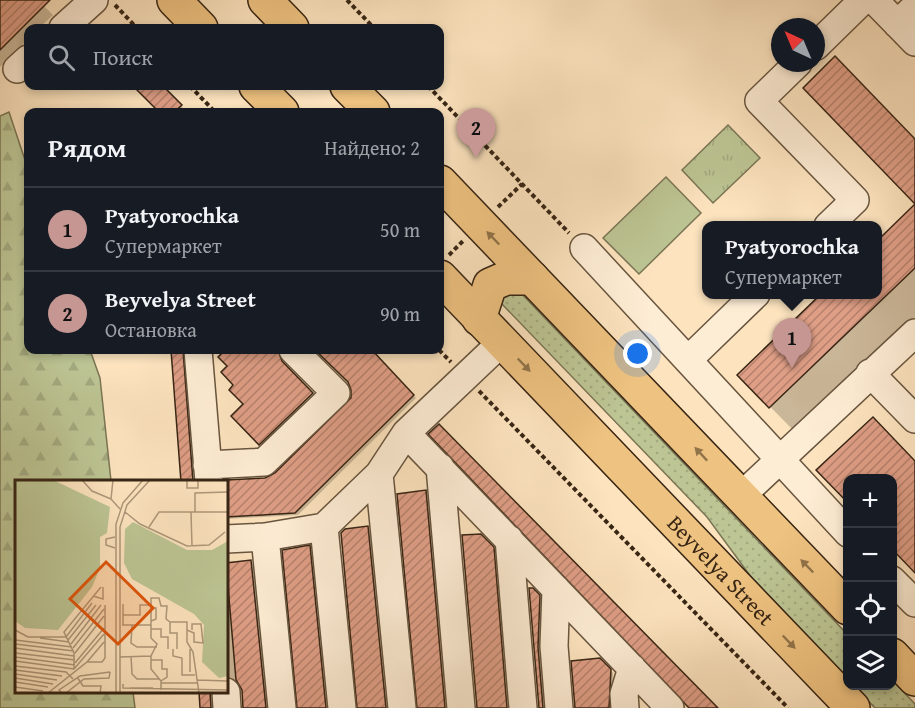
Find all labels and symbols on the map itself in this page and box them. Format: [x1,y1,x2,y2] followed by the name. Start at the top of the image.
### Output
[771,18,825,72] north arrow
[456,108,496,158] pin: 2
[486,230,500,245] one-way arrow
[772,318,812,368] pin: 1
[623,339,652,368] your location
[517,357,531,372] one-way arrow
[694,447,708,461] one-way arrow
[15,480,228,693] inset map
[660,508,782,633] street label: Beyvelya Street
[800,558,814,573] one-way arrow
[782,635,796,649] one-way arrow

